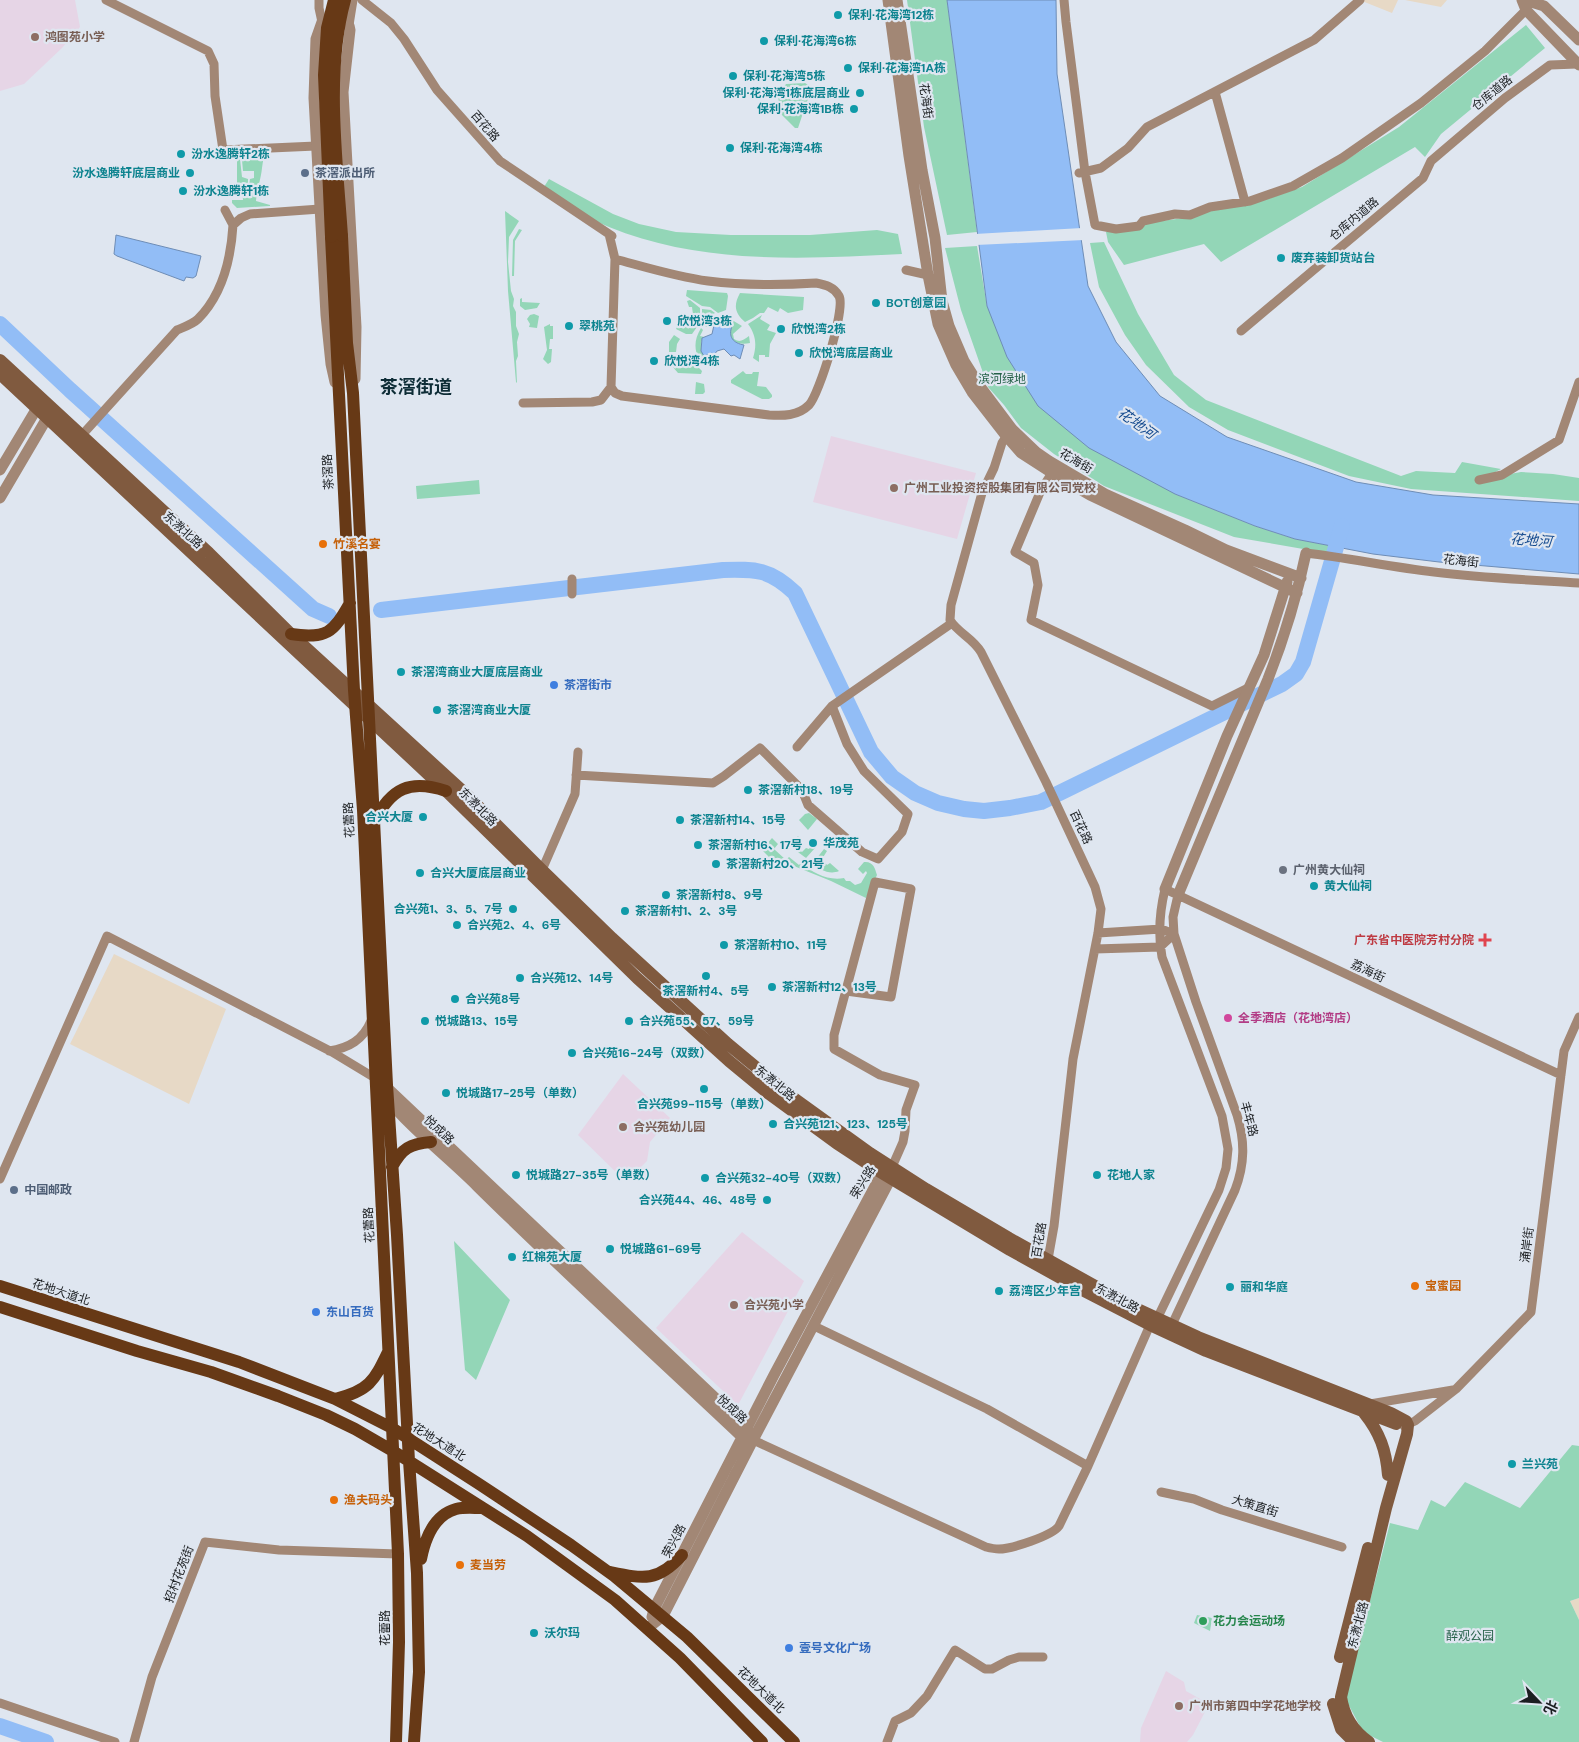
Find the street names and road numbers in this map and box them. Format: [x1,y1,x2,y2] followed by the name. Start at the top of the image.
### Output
[1468,72,1516,114] street label: 仓库道路
[916,82,936,120] street label: 花海街
[467,107,503,145] street label: 百花路
[1326,194,1382,244] street label: 仓库内道路
[1056,445,1096,477] street label: 花海街
[319,454,337,490] street label: 茶滘路
[160,508,206,552] street label: 东漖北路
[1442,551,1480,571] street label: 花海街
[455,784,501,830] street label: 东漖北路
[340,802,358,838] street label: 花蕾路
[1066,807,1096,847] street label: 百花路
[1348,956,1388,986] street label: 荔海街
[751,1062,799,1104] street label: 东漖北路
[1237,1100,1261,1138] street label: 丰年路
[420,1112,458,1148] street label: 悦成路
[847,1162,879,1202] street label: 荣兴路
[360,1207,378,1243] street label: 花蕾路
[1028,1221,1050,1259] street label: 百花路
[1517,1226,1537,1264] street label: 涌岸街
[30,1275,92,1309] street label: 花地大道北
[1092,1280,1142,1316] street label: 东漖北路
[713,1391,751,1427] street label: 悦成路
[409,1419,469,1465] street label: 花地大道北
[1230,1491,1280,1521] street label: 大策直街
[658,1521,690,1561] street label: 荣兴路
[161,1543,197,1605] street label: 招村花苑街
[1344,1600,1372,1650] street label: 东漖北路
[377,1610,393,1646] street label: 花蕾路
[734,1663,788,1717] street label: 花地大道北

